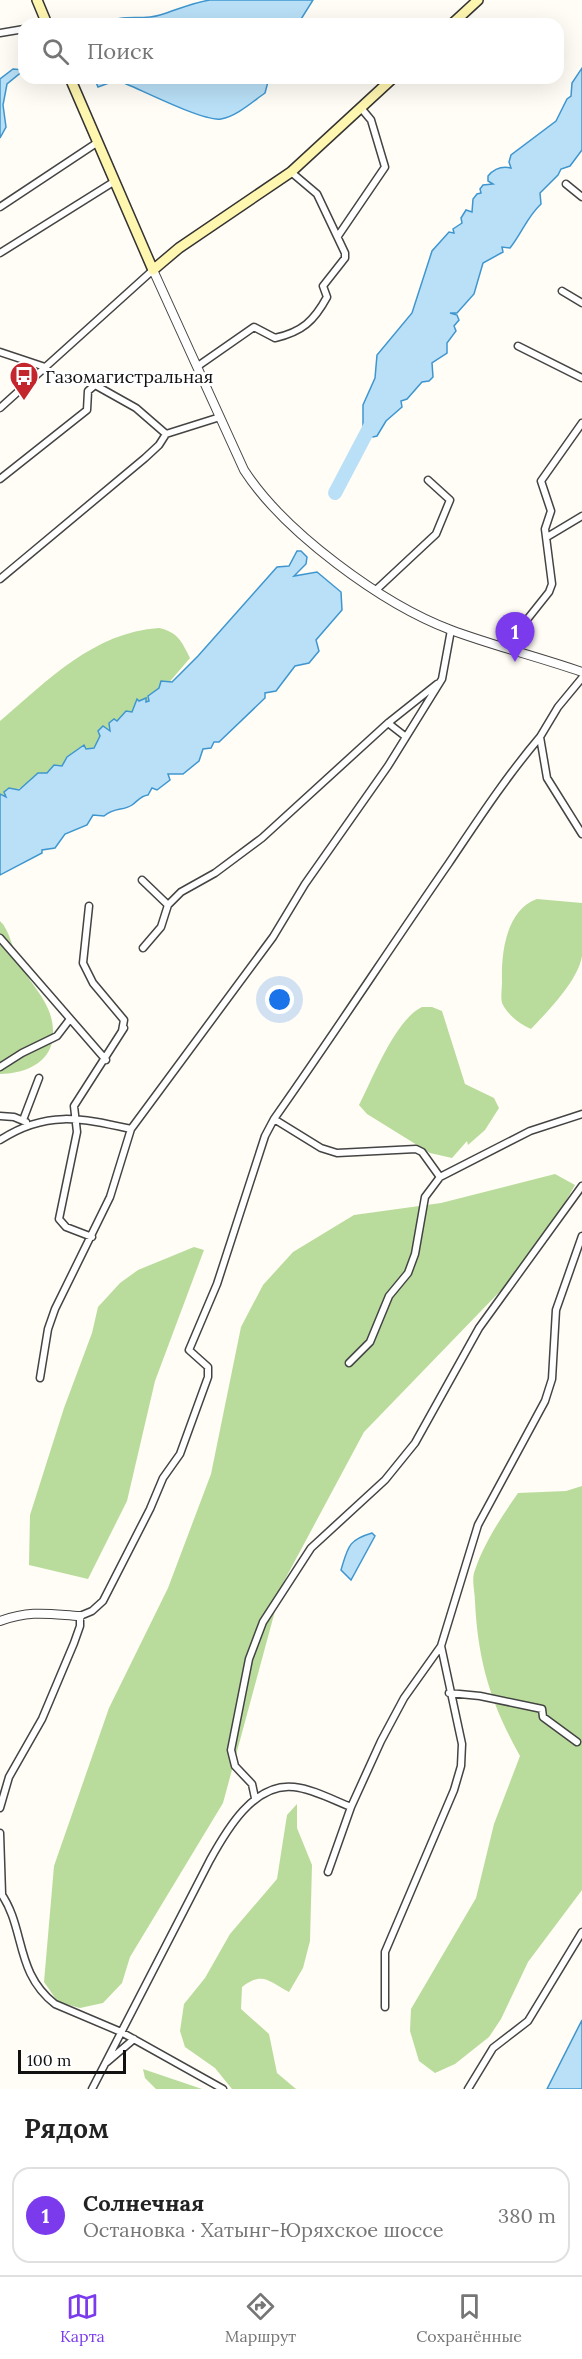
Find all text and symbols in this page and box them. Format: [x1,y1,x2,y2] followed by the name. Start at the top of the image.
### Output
[18,18,564,84] search box
[39,35,72,68] icon: search
[87,37,153,65] text: Поиск
[8,360,40,402] bus stop icon: Газомагистральная
[45,365,213,388] place label: Газомагистральная
[496,612,534,662] pin: 1
[265,985,294,1014] your location
[18,2047,126,2074] scale bar
[27,2050,71,2070] text: 100 m
[24,2112,109,2145] text: Рядом
[83,2189,204,2217] text: Солнечная
[41,2203,50,2228] text: 1
[498,2203,556,2228] text: 380 m
[83,2217,444,2242] text: Остановка · Хатынг-Юряхское шоссе
[60,2290,105,2346] tab: Карта
[225,2290,296,2346] tab: Маршрут
[416,2290,522,2346] tab: Сохранённые

